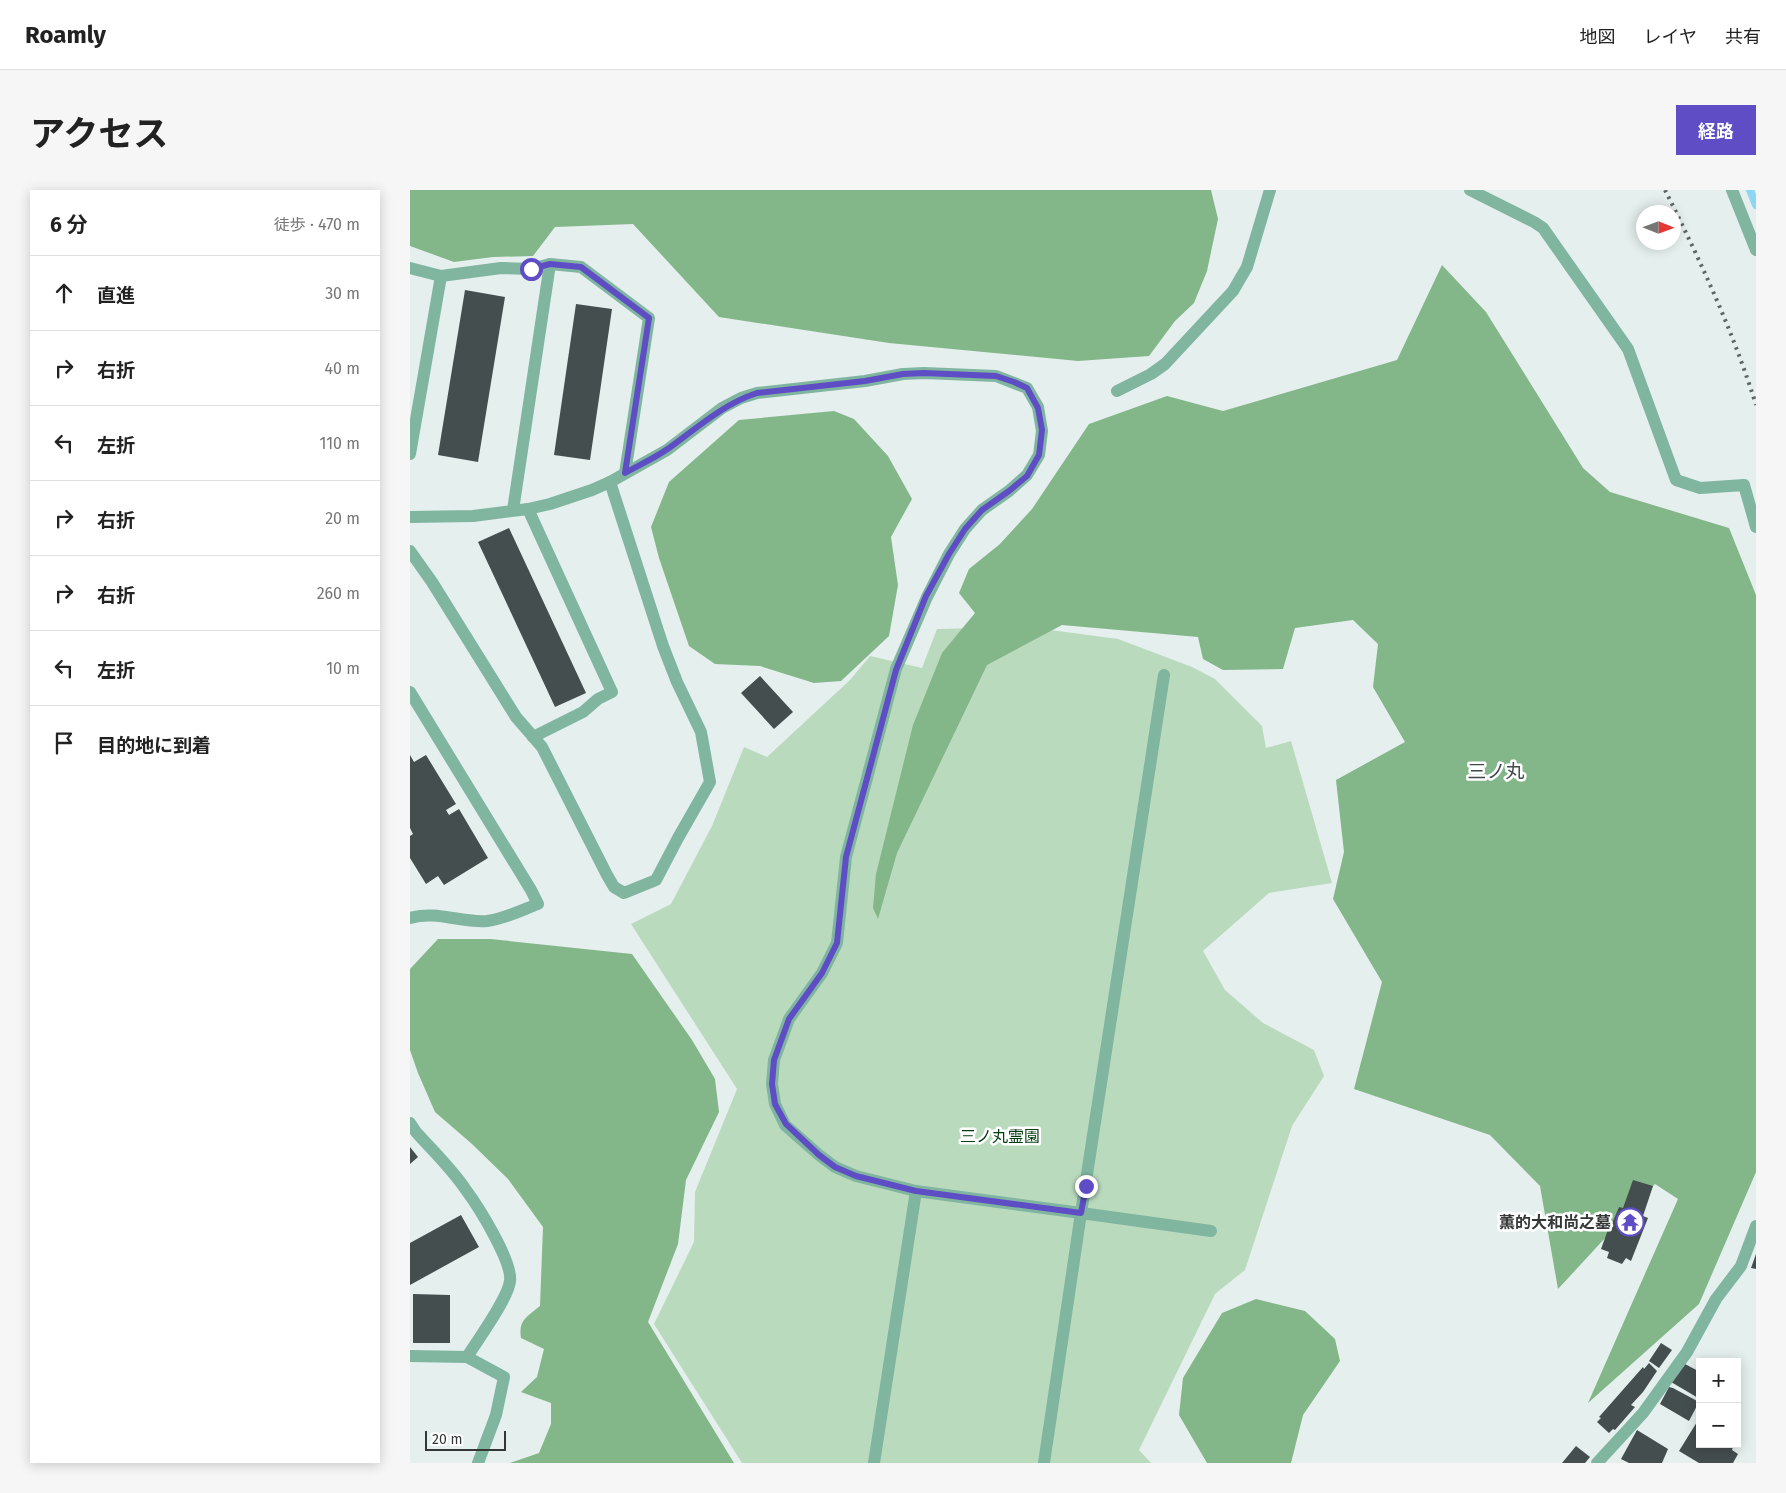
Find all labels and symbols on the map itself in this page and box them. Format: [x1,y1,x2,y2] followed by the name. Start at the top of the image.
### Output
[1636,205,1681,250] north arrow
[520,258,543,281] route start
[1467,760,1525,783] district label: 三ノ丸
[960,1127,1040,1146] park label: 三ノ丸霊園
[1075,1175,1098,1198] route end
[1615,1207,1645,1237] temple icon: 薫的大和尚之墓
[1499,1213,1611,1232] place label: 薫的大和尚之墓
[425,1428,506,1451] scale bar

